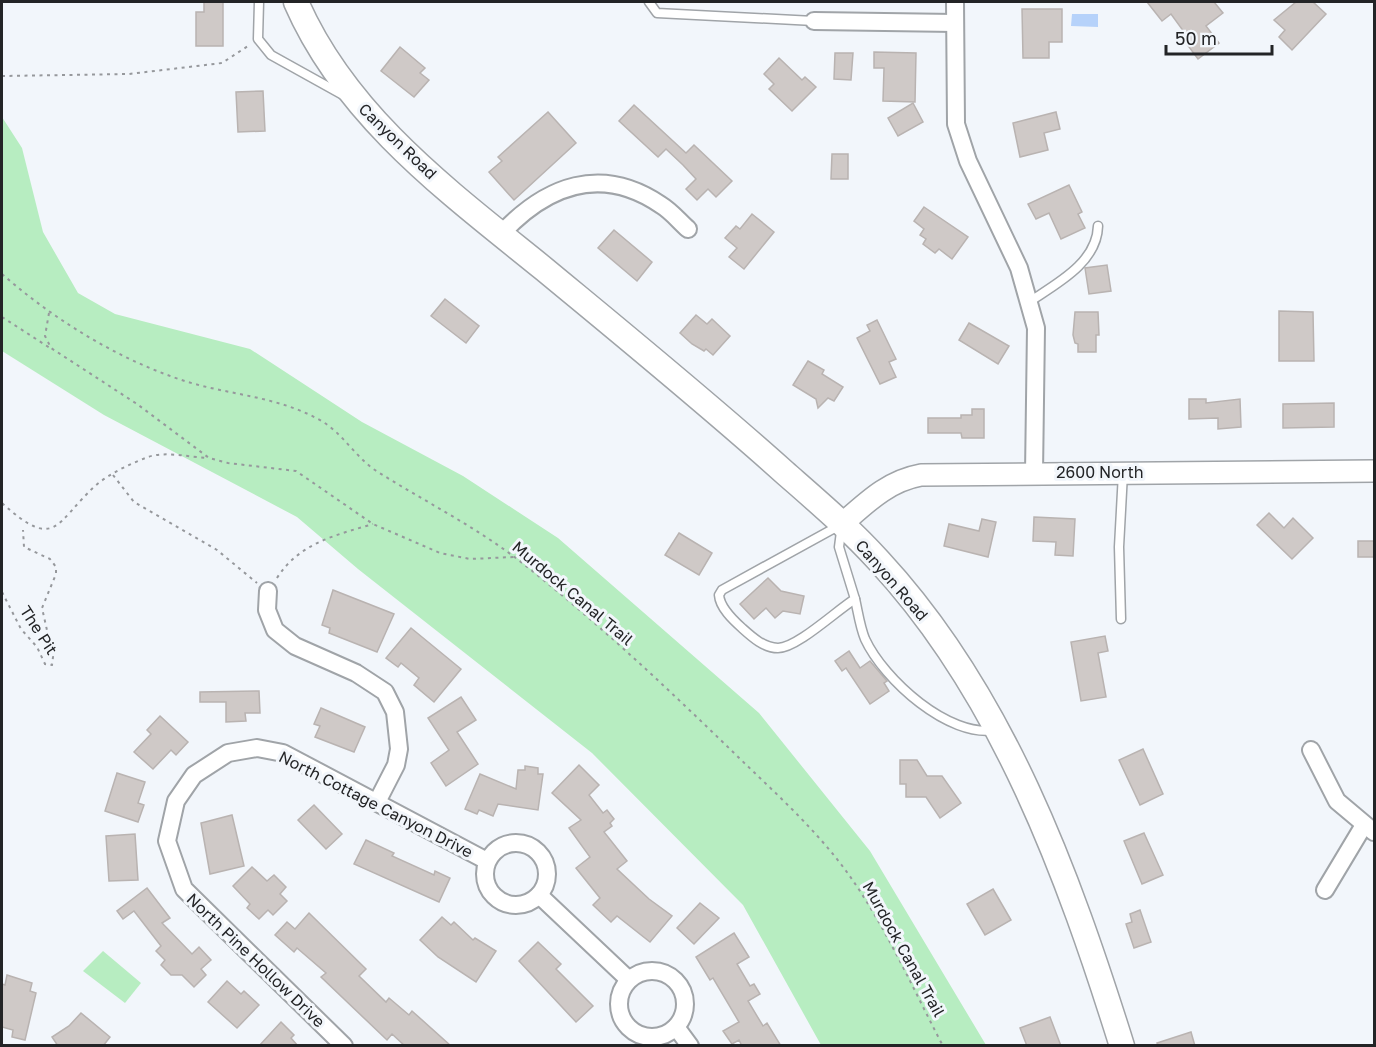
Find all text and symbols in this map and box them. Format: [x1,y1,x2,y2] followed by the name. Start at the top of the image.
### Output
[1166,18,1272,56] scale bar
[1175,27,1217,49] text: 50 m
[355,99,441,183] street label: Canyon Road
[1056,462,1144,482] street label: 2600 North
[851,535,933,625] street label: Canyon Road
[508,537,638,649] street label: Murdock Canal Trail
[16,602,62,658] street label: The Pit
[276,746,476,862] street label: North Cottage Canyon Drive
[858,878,950,1020] street label: Murdock Canal Trail
[183,889,329,1031] street label: North Pine Hollow Drive

